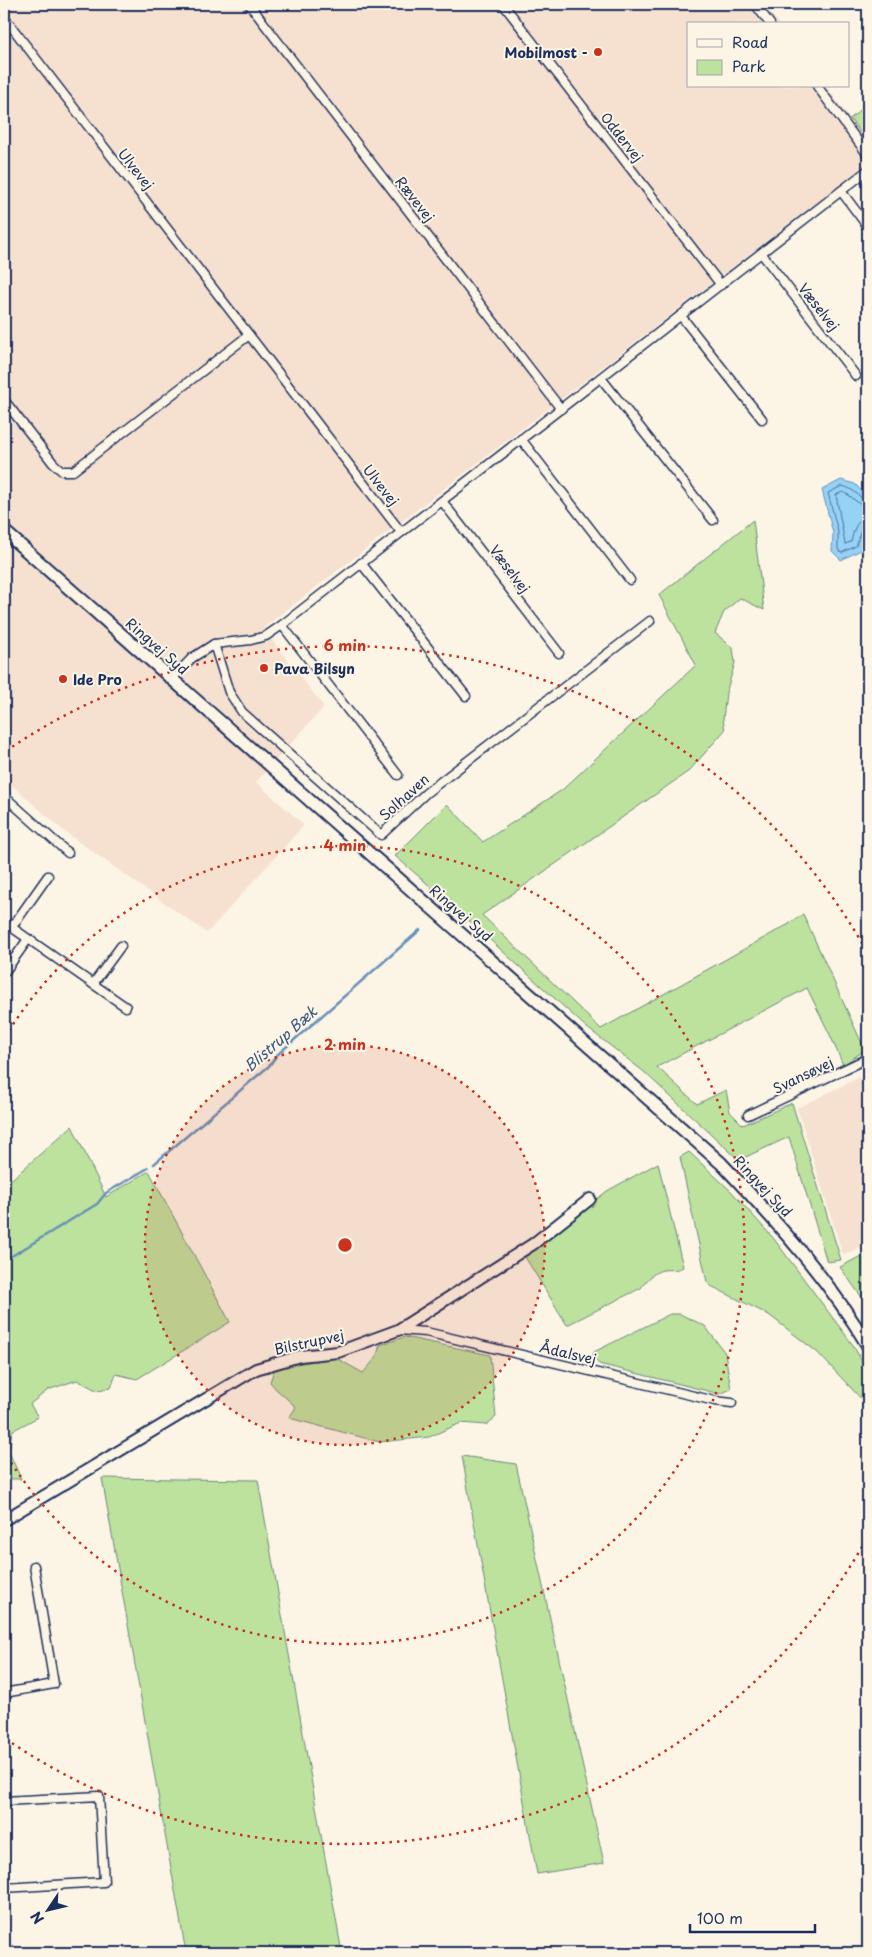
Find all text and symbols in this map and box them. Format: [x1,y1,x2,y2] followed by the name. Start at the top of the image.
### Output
[687,22,850,88] legend
[732,30,768,53] text: Road
[505,42,588,63] place label: Mobilmost -
[592,46,604,58] marker: Mobilmost -
[732,54,766,77] text: Park
[596,107,648,167] street label: Oddervej
[113,144,159,194] street label: Ulvevej
[390,172,440,226] street label: Rævevej
[794,279,844,335] street label: Væselvej
[358,460,404,510] street label: Ulvevej
[485,540,535,598] street label: Væselvej
[121,613,193,679] street label: Ringvej Syd
[324,633,366,656] text: 6 min
[274,658,355,679] place label: Pava Bilsyn
[258,662,270,674] marker: Pava Bilsyn
[73,669,122,690] place label: Ide Pro
[57,673,69,685] marker: Ide Pro
[374,769,434,825] street label: Solhaven
[324,833,366,856] text: 4 min
[425,880,497,946] street label: Ringvej Syd
[238,999,323,1076] water label: Blistrup Bæk
[324,1032,366,1055] text: 2 min
[769,1051,837,1099] street label: Svansøvej
[729,1150,797,1222] street label: Ringvej Syd
[336,1236,354,1254] centre of rings
[272,1324,346,1360] street label: Bilstrupvej
[538,1336,599,1370] street label: Ådalsvej
[22,1884,72,1934] north arrow
[690,1902,814,1934] scale bar
[697,1906,743,1929] text: 100 m
[25,1907,49,1928] text: N

